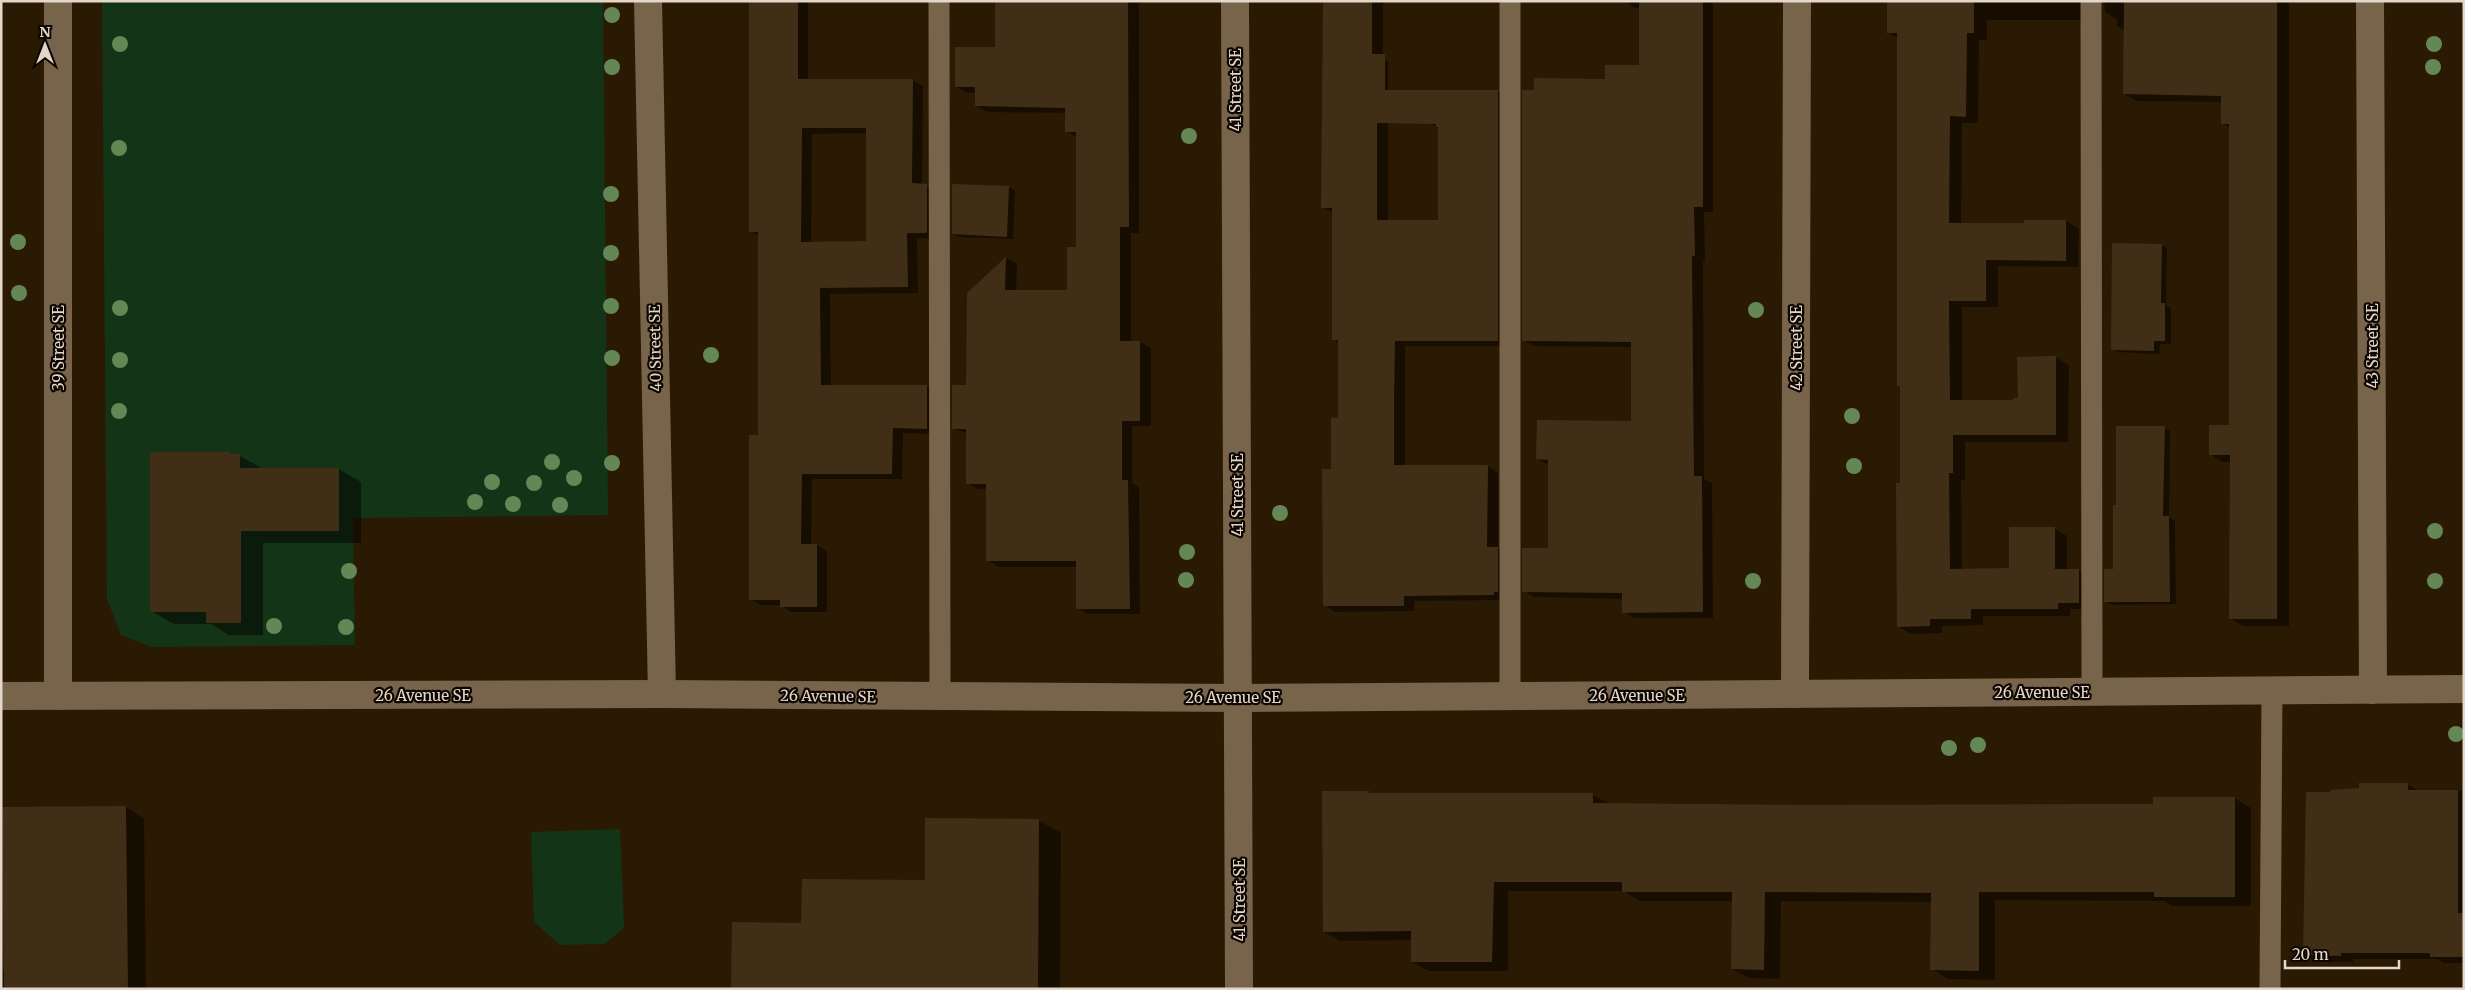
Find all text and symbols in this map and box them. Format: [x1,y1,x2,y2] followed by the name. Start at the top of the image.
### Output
[20,20,70,70] north arrow
[39,23,51,41] text: N
[1226,48,1245,132] street label: 41 Street SE
[2363,303,2382,388] street label: 43 Street SE
[645,304,665,392] street label: 40 Street SE
[49,305,68,391] street label: 39 Street SE
[1787,305,1806,391] street label: 42 Street SE
[1228,453,1247,537] street label: 41 Street SE
[1994,683,2090,702] street label: 26 Avenue SE
[375,686,471,705] street label: 26 Avenue SE
[780,686,876,706] street label: 26 Avenue SE
[1589,686,1685,705] street label: 26 Avenue SE
[1185,688,1281,707] street label: 26 Avenue SE
[1230,858,1249,942] street label: 41 Street SE
[2285,938,2399,970] scale bar
[2292,945,2329,964] text: 20 m

